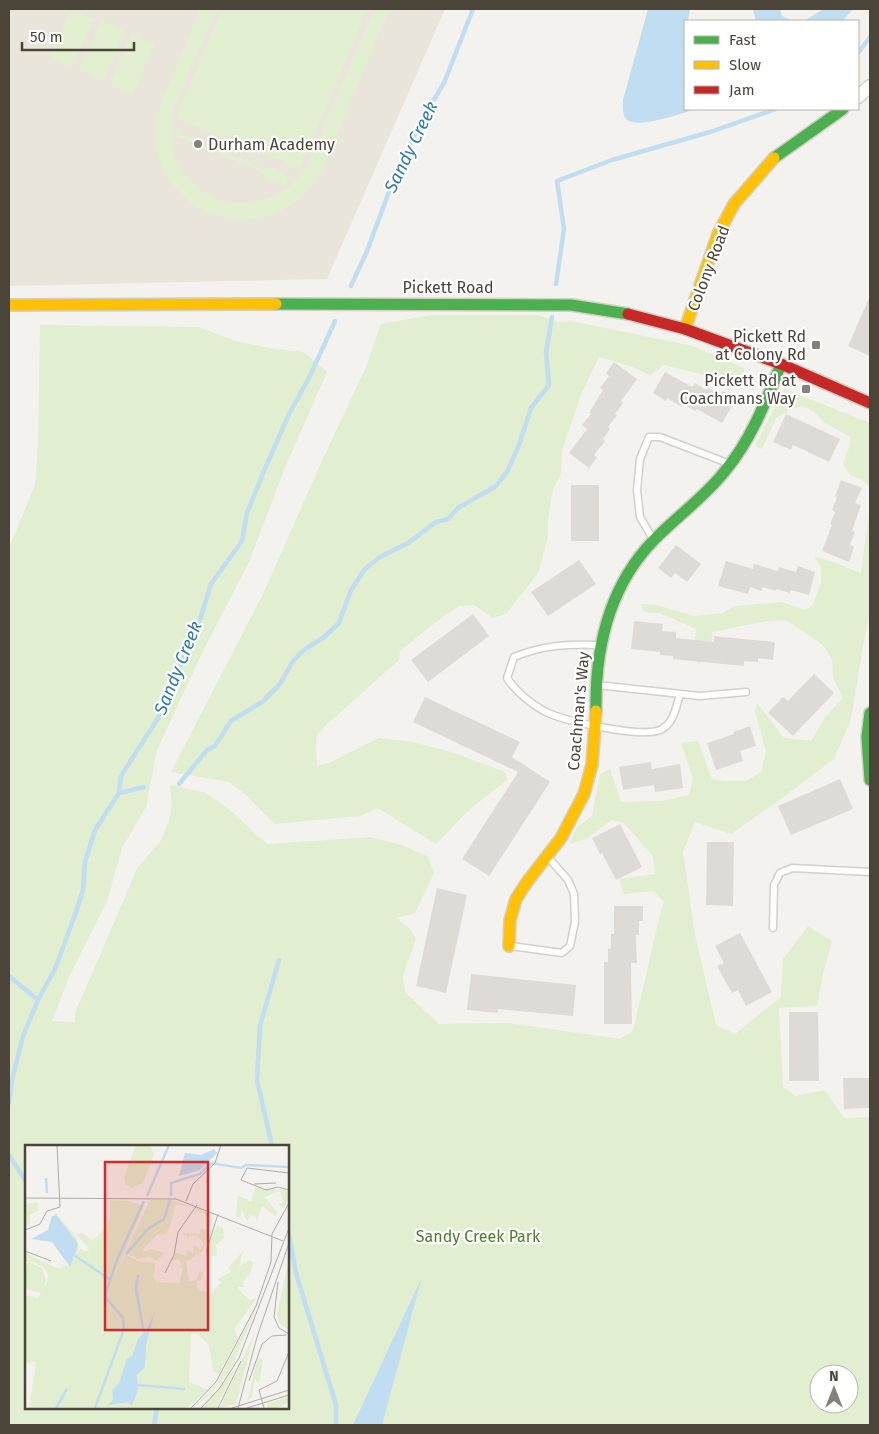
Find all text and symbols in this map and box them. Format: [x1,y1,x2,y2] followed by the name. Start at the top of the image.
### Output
[22,20,135,52] scale bar
[684,20,859,110] legend
[30,28,63,46] text: 50 m
[729,31,756,49] text: Fast
[729,56,761,74] text: Slow
[729,81,755,99] text: Jam
[379,98,443,197] water label: Sandy Creek
[208,135,335,154] place label: Durham Academy
[192,138,204,150] marker: Durham Academy
[683,223,734,314] street label: Colony Road
[403,278,493,297] street label: Pickett Road
[715,327,806,364] place label: Pickett Rd at Colony Rd
[810,339,822,351] marker: Pickett Rd at Colony Rd
[680,371,796,408] place label: Pickett Rd at Coachmans Way
[800,383,812,395] marker: Pickett Rd at Coachmans Way
[149,618,207,719] water label: Sandy Creek
[564,651,593,771] street label: Coachman's Way
[25,1145,289,1409] inset map
[416,1227,541,1246] park label: Sandy Creek Park
[809,1364,859,1414] north arrow
[829,1368,839,1385] text: N

